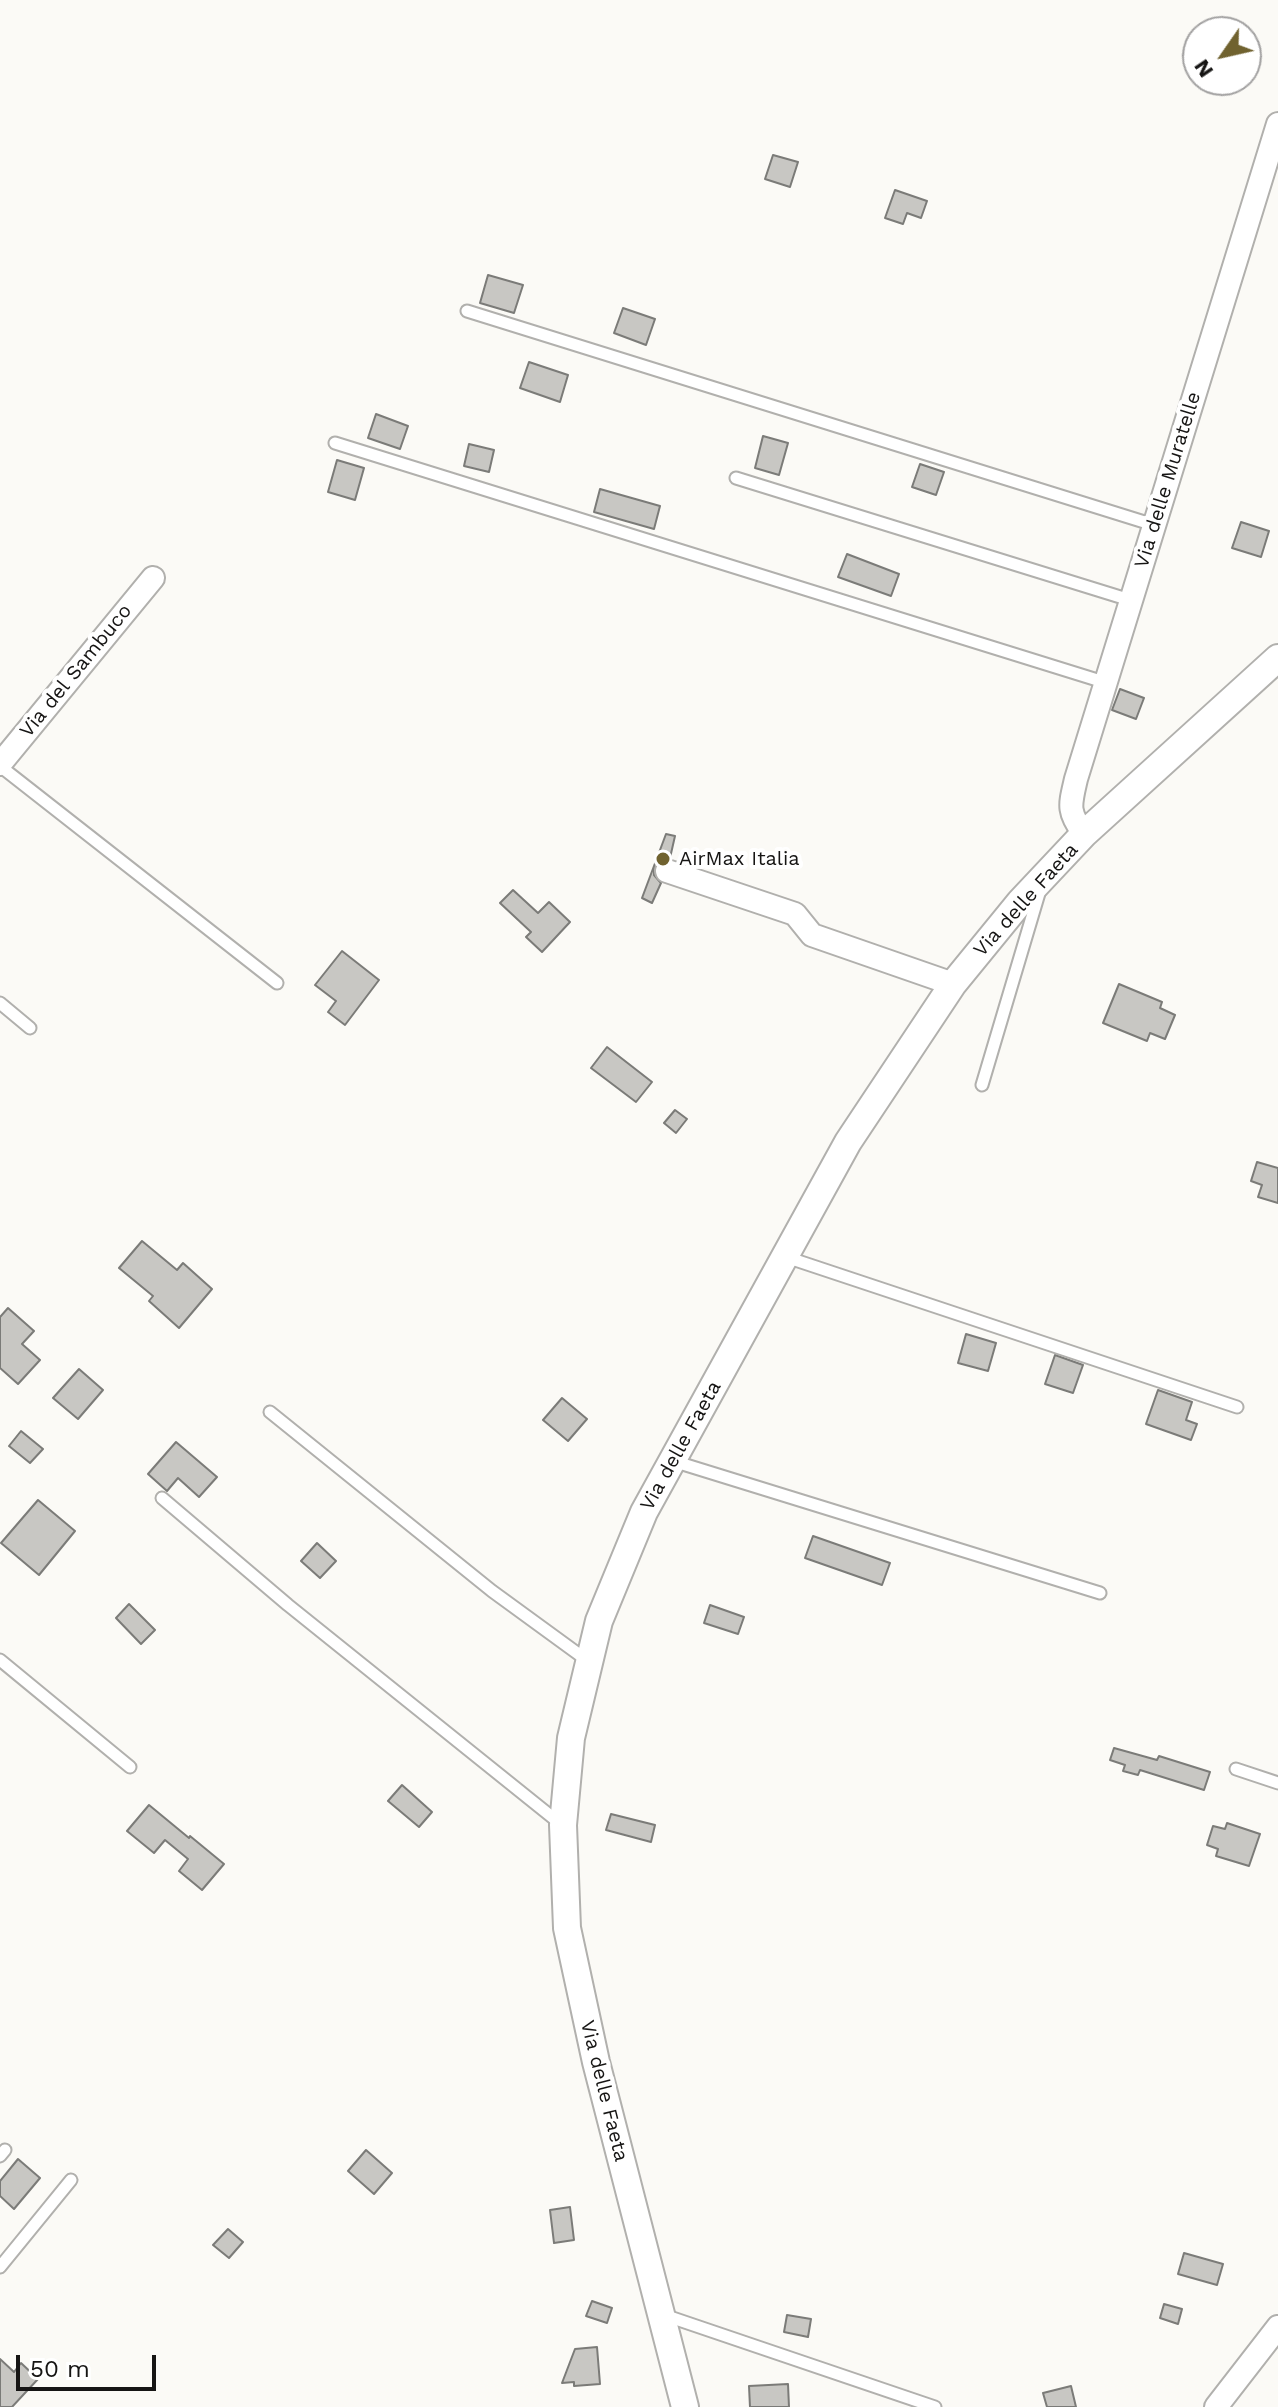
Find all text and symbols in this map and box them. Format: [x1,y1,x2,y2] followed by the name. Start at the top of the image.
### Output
[1182,16,1262,96] north arrow
[1188,55,1218,82] text: N
[1130,389,1206,571] street label: Via delle Muratelle
[15,600,137,742] street label: Via del Sambuco
[969,838,1083,962] street label: Via delle Faeta
[679,847,800,871] place label: AirMax Italia
[654,850,672,868] marker: AirMax Italia
[635,1377,727,1515] street label: Via delle Faeta
[575,2018,633,2164] street label: Via delle Faeta
[20,2339,160,2389] scale bar
[30,2355,90,2383] text: 50 m

